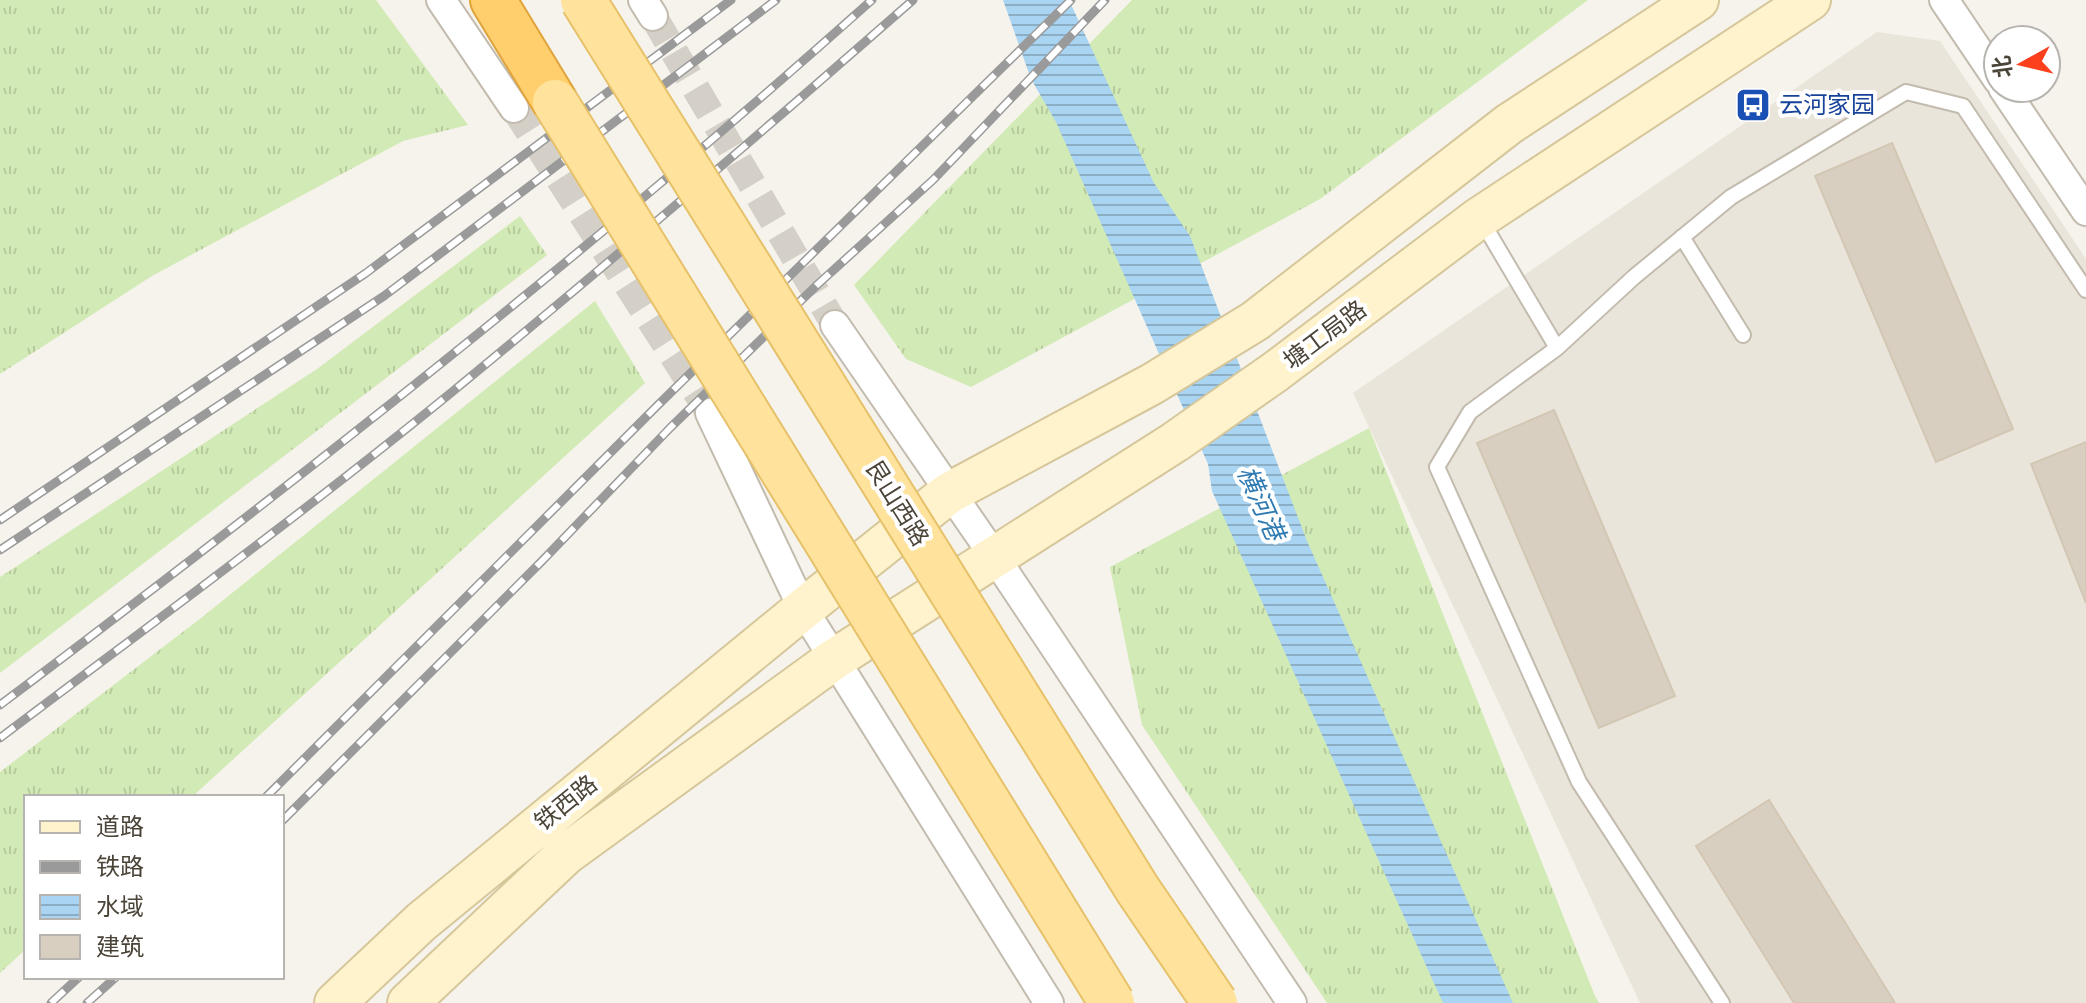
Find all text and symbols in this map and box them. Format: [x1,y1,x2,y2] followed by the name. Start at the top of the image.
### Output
[1982,24,2062,104] north arrow
[1988,54,2018,79] text: 北
[1734,86,1772,124] bus stop icon: 云河家园
[1779,91,1875,119] place label: 云河家园
[1278,295,1372,375] street label: 塘工局路
[860,455,934,551] street label: 艮山西路
[1231,461,1292,549] water label: 横河港
[529,769,603,837] street label: 铁西路
[24,795,284,979] legend
[96,813,144,841] text: 道路
[96,853,144,881] text: 铁路
[96,893,144,921] text: 水域
[96,933,144,961] text: 建筑

